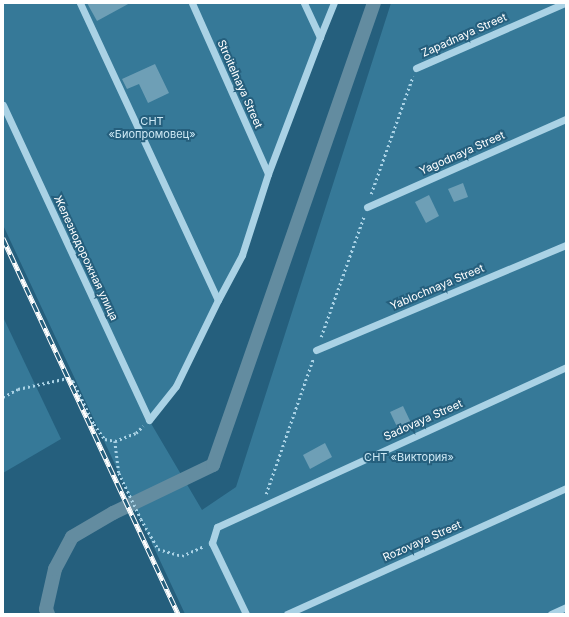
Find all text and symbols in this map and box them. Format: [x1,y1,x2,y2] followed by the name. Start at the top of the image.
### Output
[419,10,509,60] street label: Zapadnaya Street
[215,38,265,130] street label: Stroitelnaya Street
[108,115,196,141] park label: СНТ «Биопромовец»
[417,128,507,178] street label: Yagodnaya Street
[51,193,121,323] street label: Железнодорожная улица
[388,261,486,313] street label: Yablochnaya Street
[382,397,464,443] street label: Sadovaya Street
[364,450,454,464] park label: СНТ «Виктория»
[381,518,463,564] street label: Rozovaya Street

